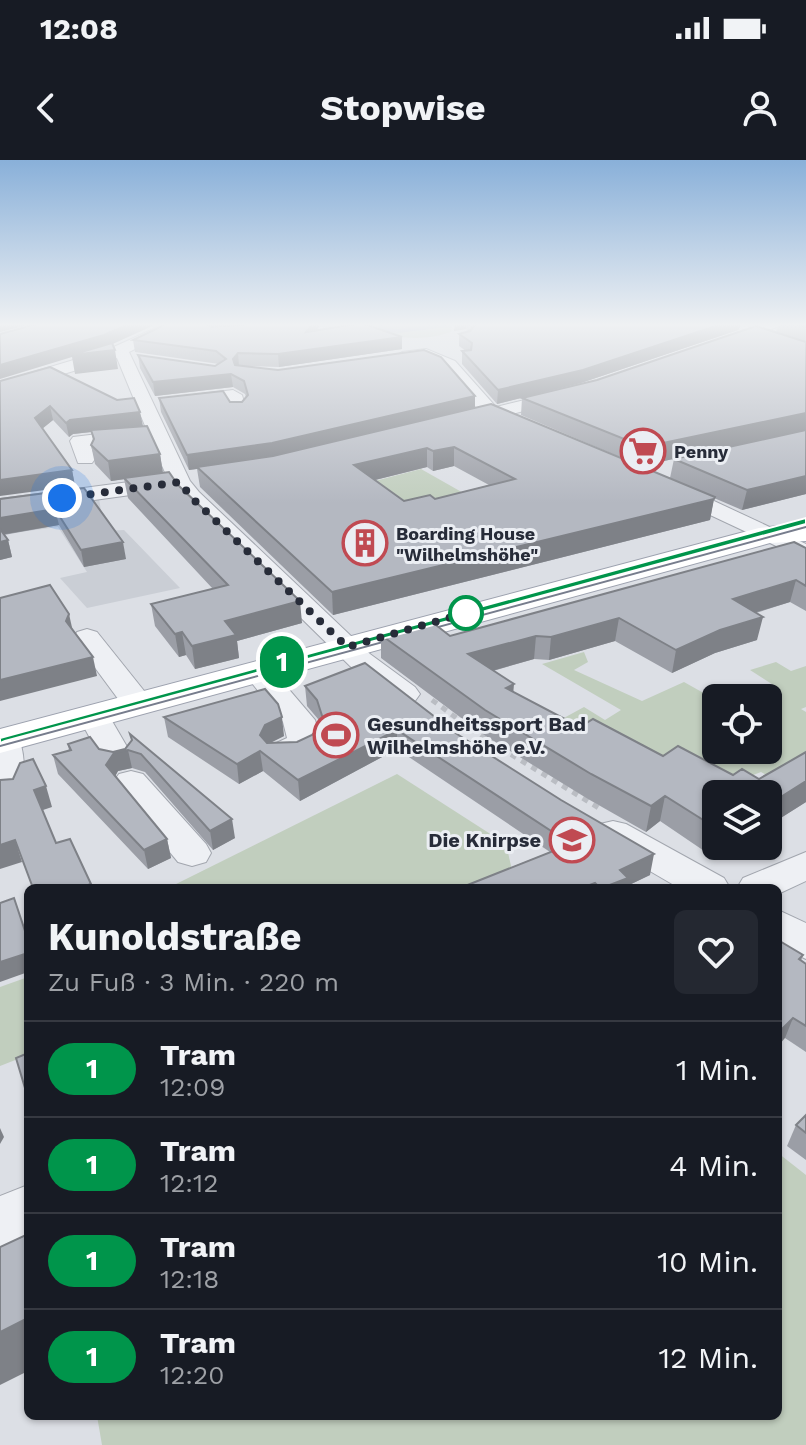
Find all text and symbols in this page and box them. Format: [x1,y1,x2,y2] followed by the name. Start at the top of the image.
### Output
[40,11,118,46] text: 12:08
[24,86,68,130] icon: back
[738,86,782,130] icon: person
[320,87,486,129] text: Stopwise
[619,427,667,475] supermarket icon: Penny
[674,441,729,462] place label: Penny
[42,478,82,518] your location
[341,519,389,567] building icon: Boarding House "Wilhelmshöhe"
[396,523,538,565] place label: Boarding House "Wilhelmshöhe"
[449,596,483,630] unlabelled marker
[256,636,308,688] line badge: 1
[276,645,288,678] text: 1
[702,684,782,860] map controls
[702,684,782,764] button: locate
[312,711,360,759] sports icon: Gesundheitssport Bad Wilhelmshöhe e.V.
[367,712,586,759] place label: Gesundheitssport Bad Wilhelmshöhe e.V.
[702,780,782,860] button: layers
[548,816,596,864] school or university icon: Die Knirpse
[428,828,541,852] place label: Die Knirpse
[674,910,758,994] button: heart
[48,915,302,959] text: Kunoldstraße
[48,967,339,997] text: Zu Fuß · 3 Min. · 220 m
[160,1037,236,1072] text: Tram
[86,1052,98,1085] text: 1
[676,1052,758,1087] text: 1 Min.
[160,1072,225,1102] text: 12:09
[160,1133,236,1168] text: Tram
[86,1148,98,1181] text: 1
[669,1148,758,1183] text: 4 Min.
[160,1168,218,1198] text: 12:12
[160,1229,236,1264] text: Tram
[86,1244,98,1277] text: 1
[657,1244,758,1279] text: 10 Min.
[160,1264,219,1294] text: 12:18
[160,1325,236,1360] text: Tram
[86,1340,98,1373] text: 1
[658,1340,758,1375] text: 12 Min.
[160,1360,224,1390] text: 12:20

